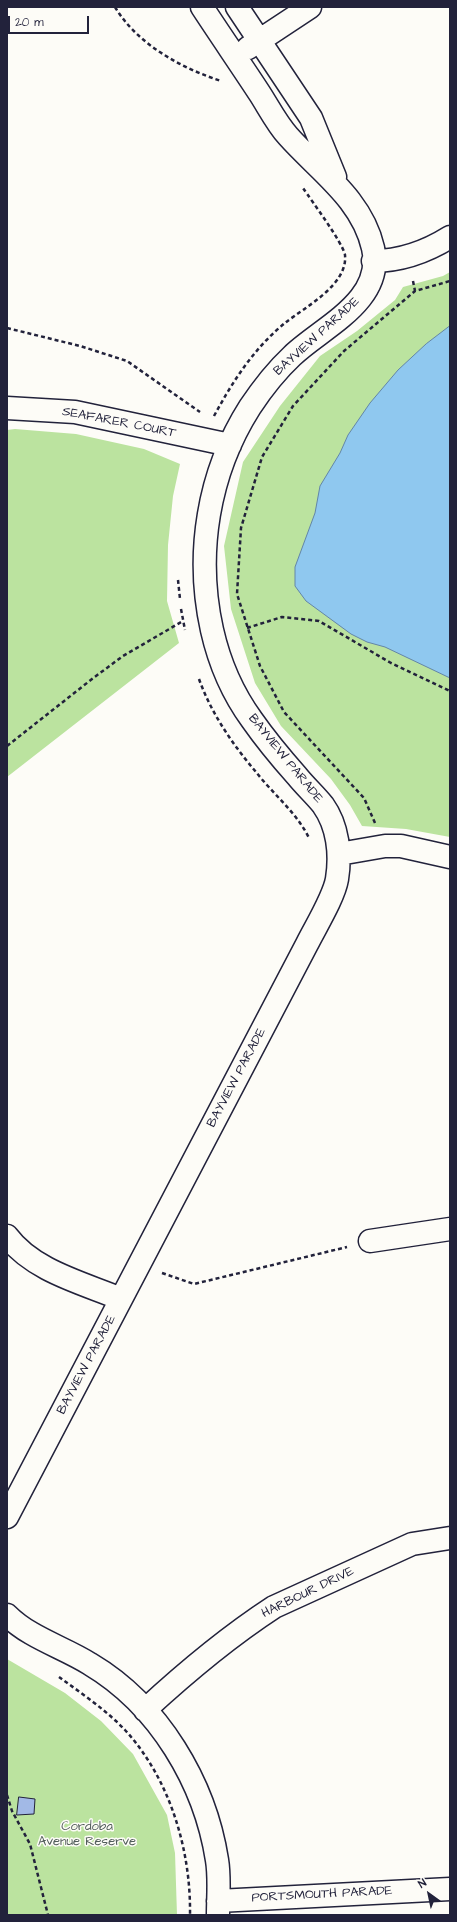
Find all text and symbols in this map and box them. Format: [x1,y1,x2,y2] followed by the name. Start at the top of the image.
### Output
[10,8,91,34] scale bar
[15,14,44,31] text: 20 m
[271,294,363,380] street label: BAYVIEW PARADE
[61,404,177,442] street label: SEAFARER COURT
[244,711,326,807] street label: BAYVIEW PARADE
[204,1026,270,1130] street label: BAYVIEW PARADE
[54,1313,120,1417] street label: BAYVIEW PARADE
[259,1564,357,1622] street label: HARBOUR DRIVE
[38,1819,136,1850] park label: Cordoba Avenue Reserve
[409,1874,449,1914] north arrow
[415,1875,429,1892] text: N
[251,1884,393,1906] street label: PORTSMOUTH PARADE

